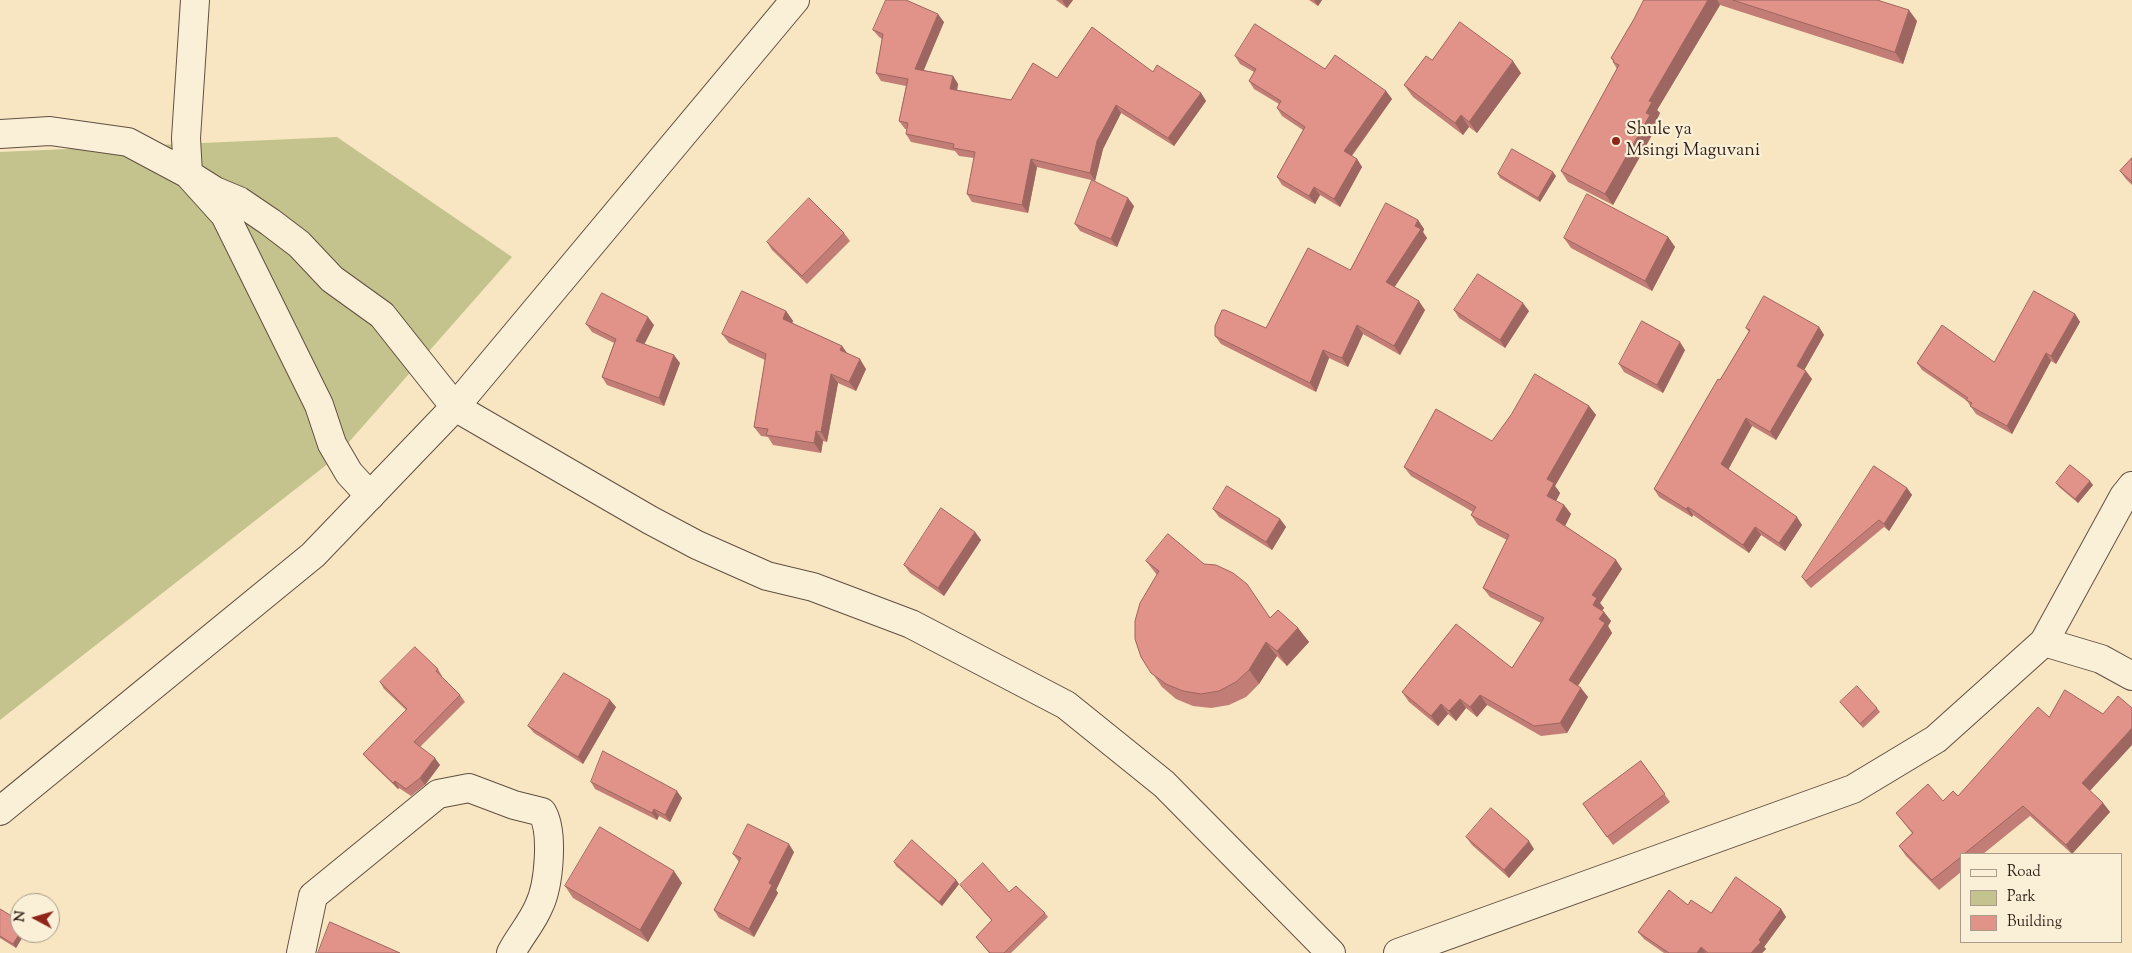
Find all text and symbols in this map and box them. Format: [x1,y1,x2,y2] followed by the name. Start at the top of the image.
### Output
[1626,120,1760,162] place label: Shule ya Msingi Maguvani
[1610,135,1622,147] marker: Shule ya Msingi Maguvani
[1960,853,2122,943] legend
[2007,862,2041,883] text: Road
[2007,887,2036,908] text: Park
[10,893,60,943] north arrow
[11,910,32,923] text: N
[2007,912,2062,933] text: Building

